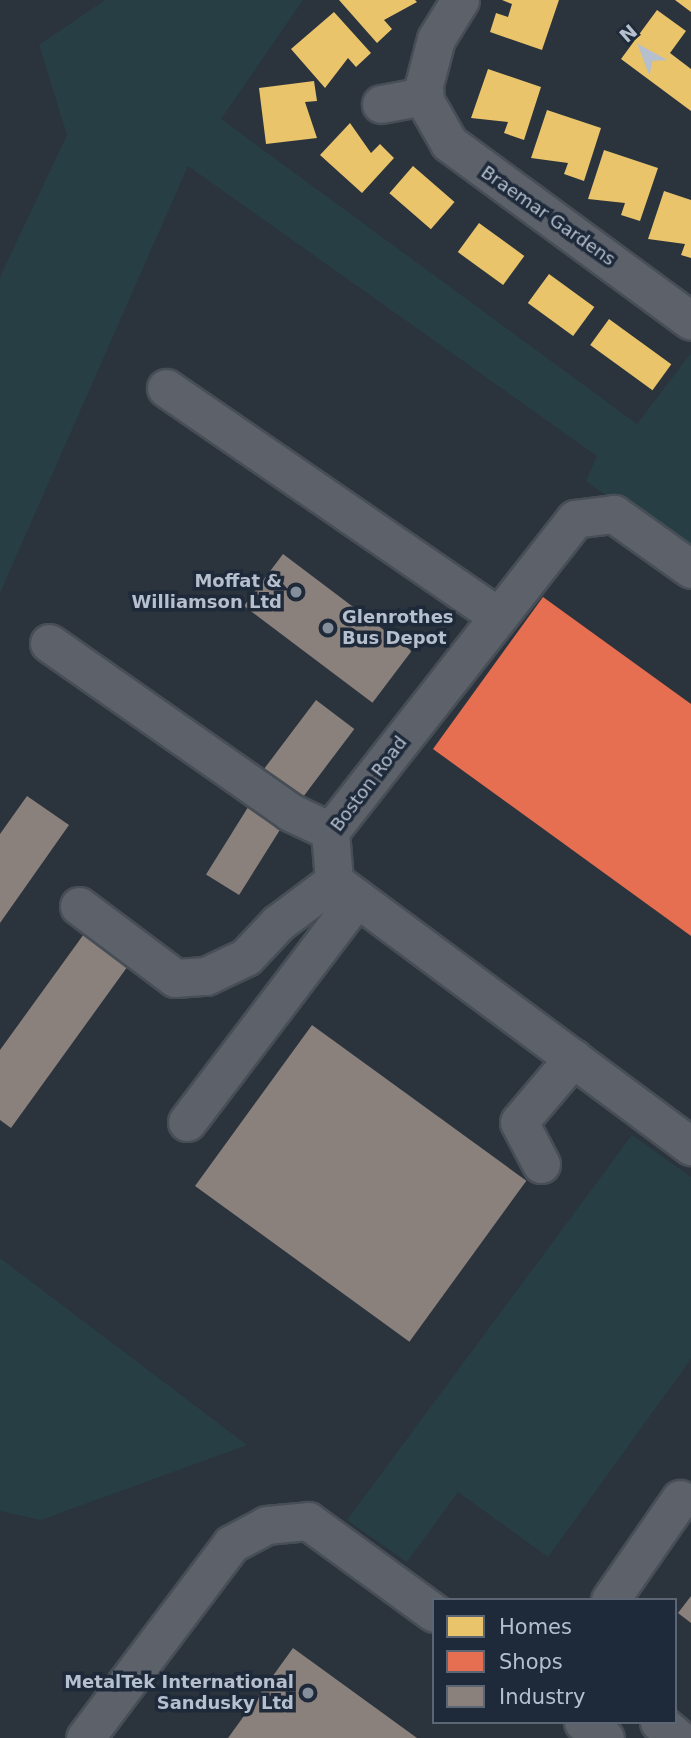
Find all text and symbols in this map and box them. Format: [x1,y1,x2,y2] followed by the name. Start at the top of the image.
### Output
[607,14,677,84] north arrow
[615,20,641,47] text: N
[477,162,619,270] street label: Braemar Gardens
[131,571,282,614] place label: Moffat & Williamson Ltd
[288,584,304,600] marker: Moffat & Williamson Ltd
[342,607,454,650] place label: Glenrothes Bus Depot
[320,620,336,636] marker: Glenrothes Bus Depot
[326,732,412,836] street label: Boston Road
[432,1598,677,1724] legend
[499,1615,572,1639] text: Homes
[499,1650,563,1674] text: Shops
[64,1672,294,1714] place label: MetalTek International Sandusky Ltd
[300,1685,316,1701] marker: MetalTek International Sandusky Ltd
[499,1685,585,1709] text: Industry

